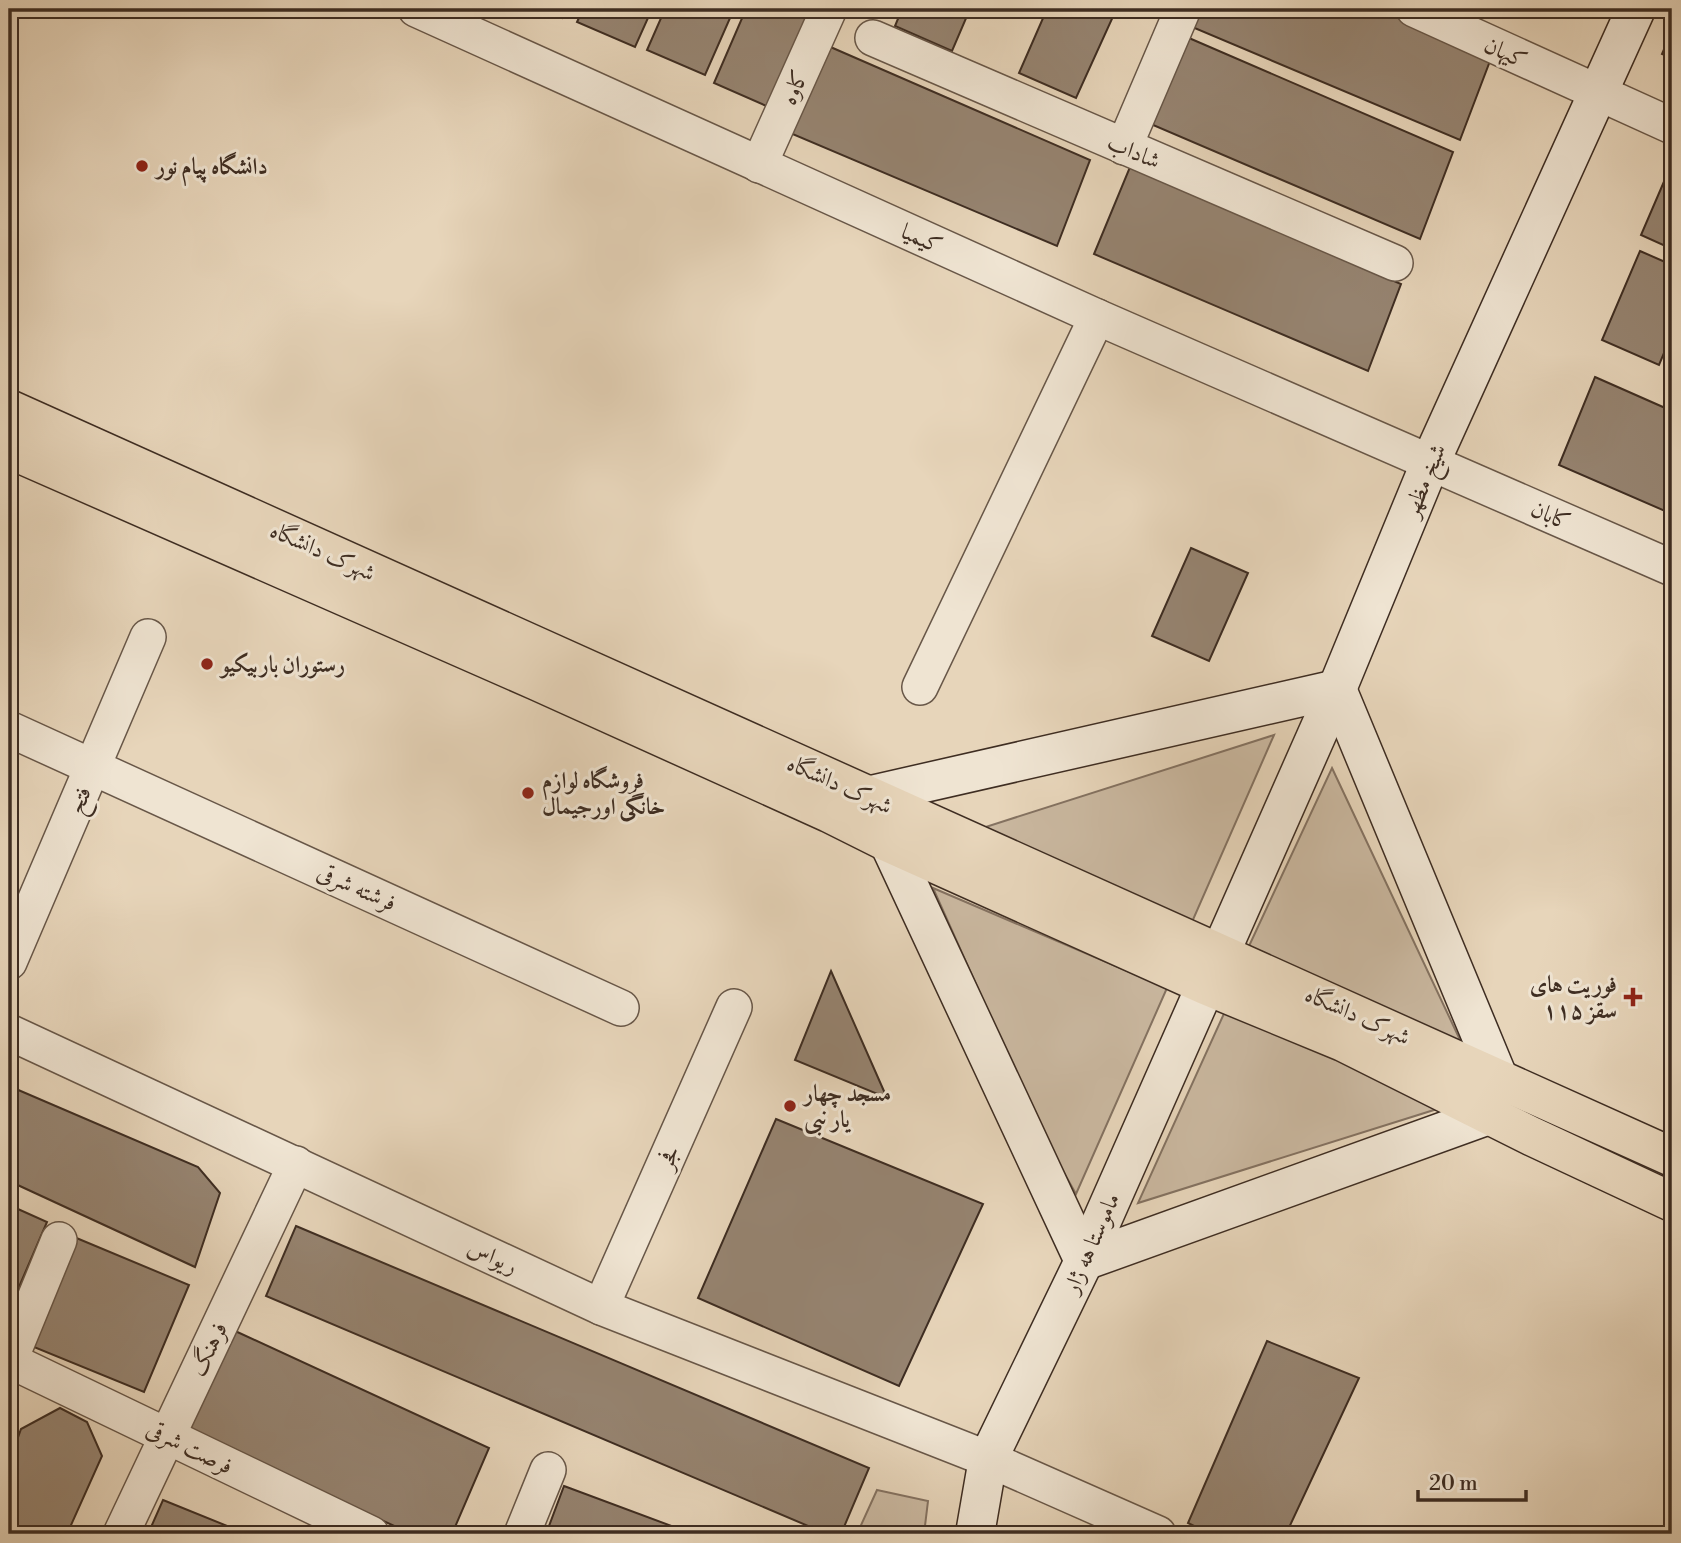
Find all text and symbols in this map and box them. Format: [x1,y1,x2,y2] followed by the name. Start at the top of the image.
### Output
[1480,31,1531,75] street label: کیهان
[775,65,815,109] street label: کاوه
[1103,128,1164,176] street label: شاداب
[153,151,268,187] place label: دانشگاه پیام نور
[134,158,150,174] marker: دانشگاه پیام نور
[897,218,947,260] street label: کیمیا
[1396,440,1458,525] street label: شیخ مظهر
[1526,495,1575,537] street label: کابان
[266,515,380,587] street label: شهرک دانشگاه
[218,651,345,679] place label: رستوران باربیکیو
[199,656,215,672] marker: رستوران باربیکیو
[783,748,897,820] street label: شهرک دانشگاه
[542,765,665,822] place label: فروشگاه لوازم خانگی اورجیمال
[62,782,104,821] street label: فتح
[520,785,536,801] marker: فروشگاه لوازم خانگی اورجیمال
[312,858,401,919] street label: فرشته شرقی
[1530,971,1617,1025] place label: فوریت های ۱۱۵ سقز
[1301,979,1415,1051] street label: شهرک دانشگاه
[1623,987,1643,1007] marker: فوریت های ۱۱۵ سقز
[801,1080,891,1136] place label: مسجد چهار یار نبی
[782,1098,798,1114] marker: مسجد چهار یار نبی
[651,1141,686,1175] street label: فجر
[1057,1189,1126,1300] street label: ماموستا هه ژار
[463,1233,522,1281] street label: ریواس
[183,1317,234,1381] street label: فرهنگ
[141,1415,237,1482] street label: فرصت شرقی
[1418,1459,1527,1503] scale bar
[1429,1471,1478,1497] text: 20 m

